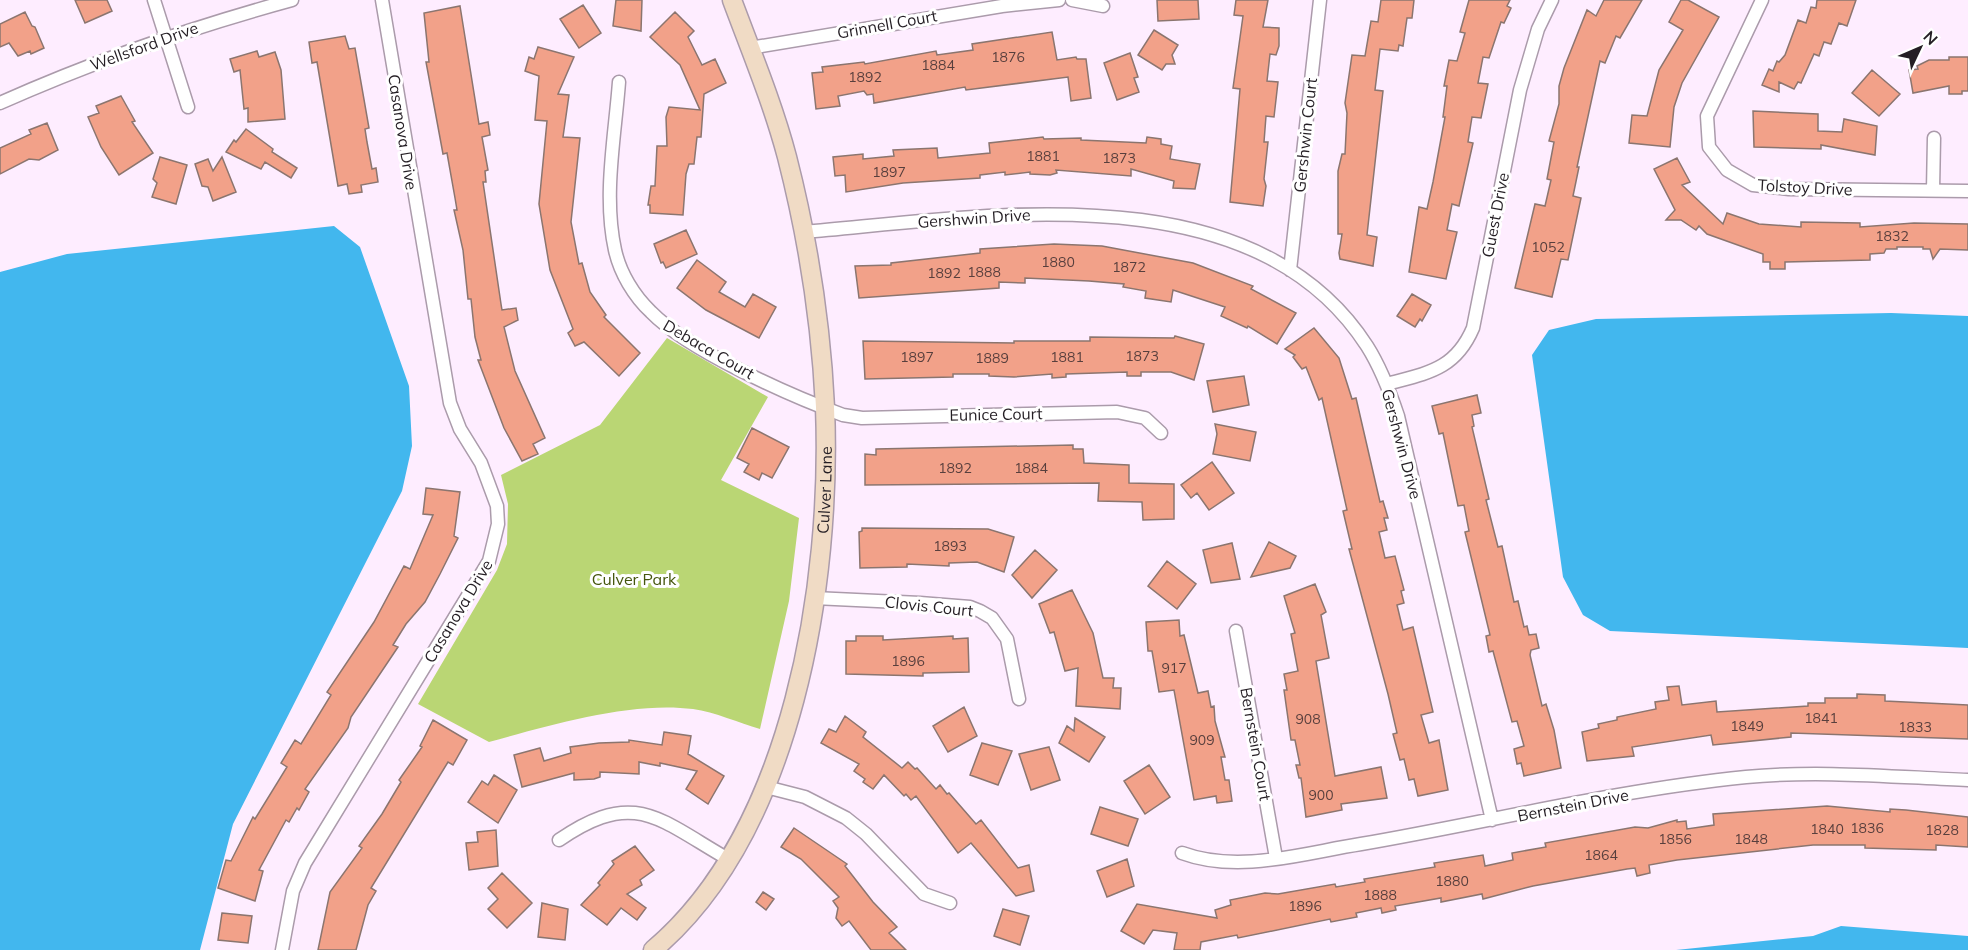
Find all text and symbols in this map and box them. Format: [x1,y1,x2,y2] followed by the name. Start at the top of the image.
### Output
[835,5,939,43] street label: Grinnell Court
[87,17,201,75] street label: Wellsford Drive
[1890,18,1950,78] north arrow
[1919,26,1942,49] text: N
[991,48,1025,66] house number: 1876
[921,56,955,74] house number: 1884
[848,68,882,86] house number: 1892
[384,73,422,191] street label: Casanova Drive
[1289,76,1321,193] street label: Gershwin Court
[1026,147,1060,165] house number: 1881
[1102,149,1136,167] house number: 1873
[872,163,906,181] house number: 1897
[1477,171,1513,259] street label: Guest Drive
[1757,175,1853,199] street label: Tolstoy Drive
[917,204,1031,232] street label: Gershwin Drive
[1875,227,1909,245] house number: 1832
[1531,238,1565,256] house number: 1052
[1041,253,1075,271] house number: 1880
[1112,258,1146,276] house number: 1872
[967,263,1001,281] house number: 1888
[927,264,961,282] house number: 1892
[660,315,759,383] street label: Debaca Court
[1125,347,1159,365] house number: 1873
[900,348,934,366] house number: 1897
[1050,348,1084,366] house number: 1881
[975,349,1009,367] house number: 1889
[1378,387,1426,501] street label: Gershwin Drive
[949,403,1043,425] street label: Eunice Court
[812,446,836,534] street label: Culver Lane
[938,459,972,477] house number: 1892
[1014,459,1048,477] house number: 1884
[933,537,967,555] house number: 1893
[419,556,497,666] street label: Casanova Drive
[592,569,677,589] park label: Culver Park
[884,591,975,621] street label: Clovis Court
[891,652,925,670] house number: 1896
[1161,659,1187,677] house number: 917
[1236,686,1276,803] street label: Bernstein Court
[1804,709,1838,727] house number: 1841
[1295,710,1321,728] house number: 908
[1730,717,1764,735] house number: 1849
[1898,718,1932,736] house number: 1833
[1189,731,1215,749] house number: 909
[1516,784,1630,826] street label: Bernstein Drive
[1308,786,1334,804] house number: 900
[1850,819,1884,837] house number: 1836
[1810,820,1844,838] house number: 1840
[1925,821,1959,839] house number: 1828
[1658,830,1692,848] house number: 1856
[1734,830,1768,848] house number: 1848
[1584,846,1618,864] house number: 1864
[1435,872,1469,890] house number: 1880
[1363,886,1397,904] house number: 1888
[1288,897,1322,915] house number: 1896

